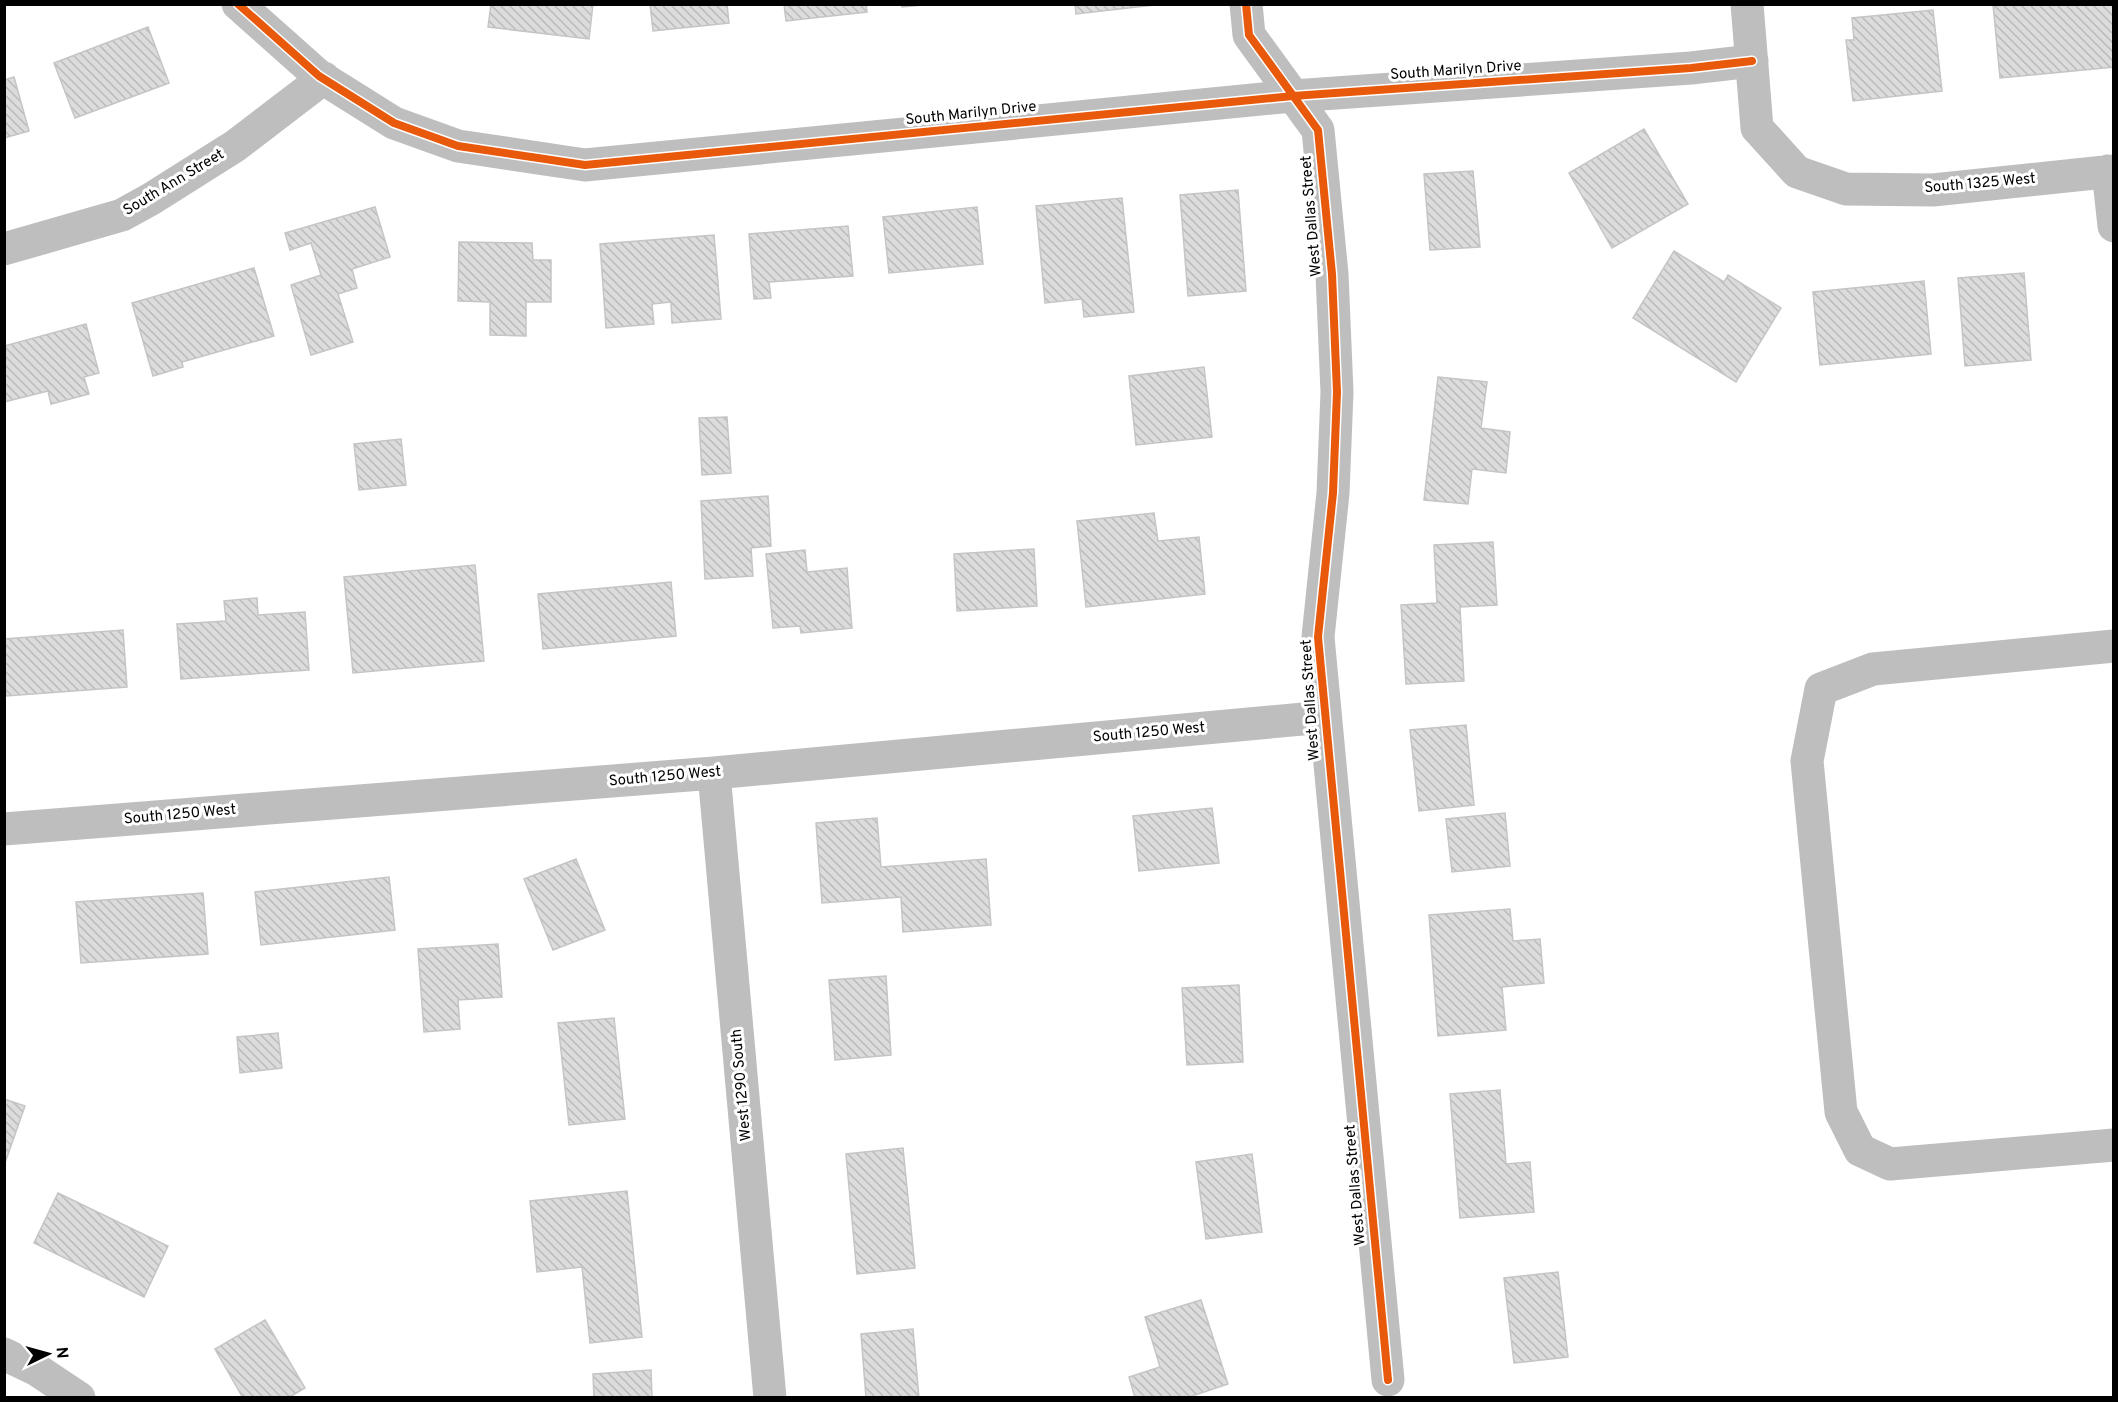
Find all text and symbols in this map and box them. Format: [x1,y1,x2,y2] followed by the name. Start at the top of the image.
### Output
[1390,57,1522,85] street label: South Marilyn Drive
[905,98,1037,130] street label: South Marilyn Drive
[120,145,228,221] street label: South Ann Street
[1297,155,1327,277] street label: West Dallas Street
[1924,170,2036,198] street label: South 1325 West
[1297,639,1325,761] street label: West Dallas Street
[1092,719,1206,747] street label: South 1250 West
[608,763,722,791] street label: South 1250 West
[123,801,237,829] street label: South 1250 West
[728,1028,756,1142] street label: West 1290 South
[1341,1124,1371,1246] street label: West Dallas Street
[18,1324,78,1384] north arrow
[50,1346,71,1359] text: N

